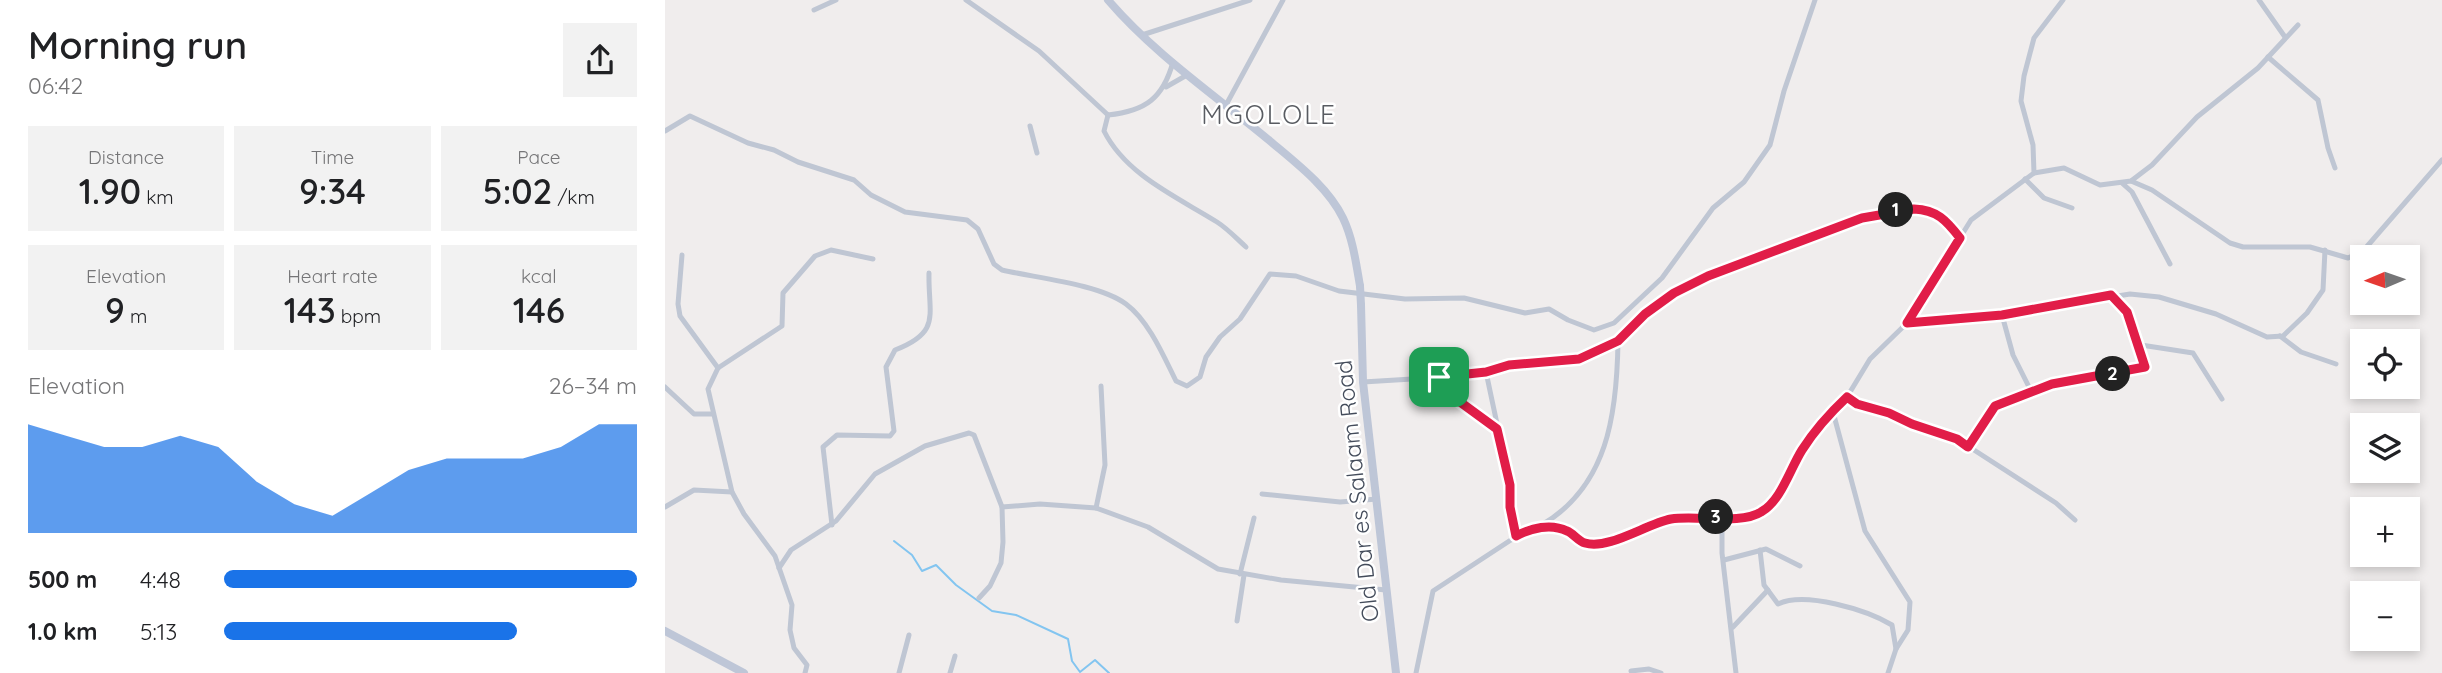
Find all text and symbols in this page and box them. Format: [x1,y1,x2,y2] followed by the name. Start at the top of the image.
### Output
[28,21,247,69] text: Morning run
[563,23,637,97] button: share
[28,71,83,100] text: 06:42
[1201,98,1337,131] district label: MGOLOLE
[88,145,164,169] text: Distance
[311,145,354,169] text: Time
[517,145,560,169] text: Pace
[79,169,141,213] text: 1.90
[299,169,366,213] text: 9:34
[483,169,552,213] text: 5:02
[141,185,174,209] text: km
[552,185,595,209] text: /km
[1879,192,1913,228] pin: 1
[1892,197,1899,221] text: 1
[2350,245,2420,315] north arrow
[2350,245,2420,651] map controls
[86,264,166,288] text: Elevation
[287,264,378,288] text: Heart rate
[521,264,557,288] text: kcal
[105,288,125,332] text: 9
[284,288,336,332] text: 143
[513,288,565,332] text: 146
[125,304,147,328] text: m
[336,304,381,328] text: bpm
[2350,329,2420,399] button: locate
[1409,347,1469,407] pin
[2095,356,2131,392] pin: 2
[1420,358,1458,396] icon: arrive
[1328,359,1385,623] street label: Old Dar es Salaam Road
[2107,361,2118,385] text: 2
[28,371,125,400] text: Elevation
[549,371,637,400] text: 26–34 m
[2350,413,2420,483] button: layers
[2350,497,2420,567] button: +
[1699,500,1733,534] pin: 3
[1710,504,1721,528] text: 3
[28,565,97,594] text: 500 m
[140,565,181,594] text: 4:48
[2350,581,2420,651] button: −
[28,617,98,646] text: 1.0 km
[140,617,177,646] text: 5:13

